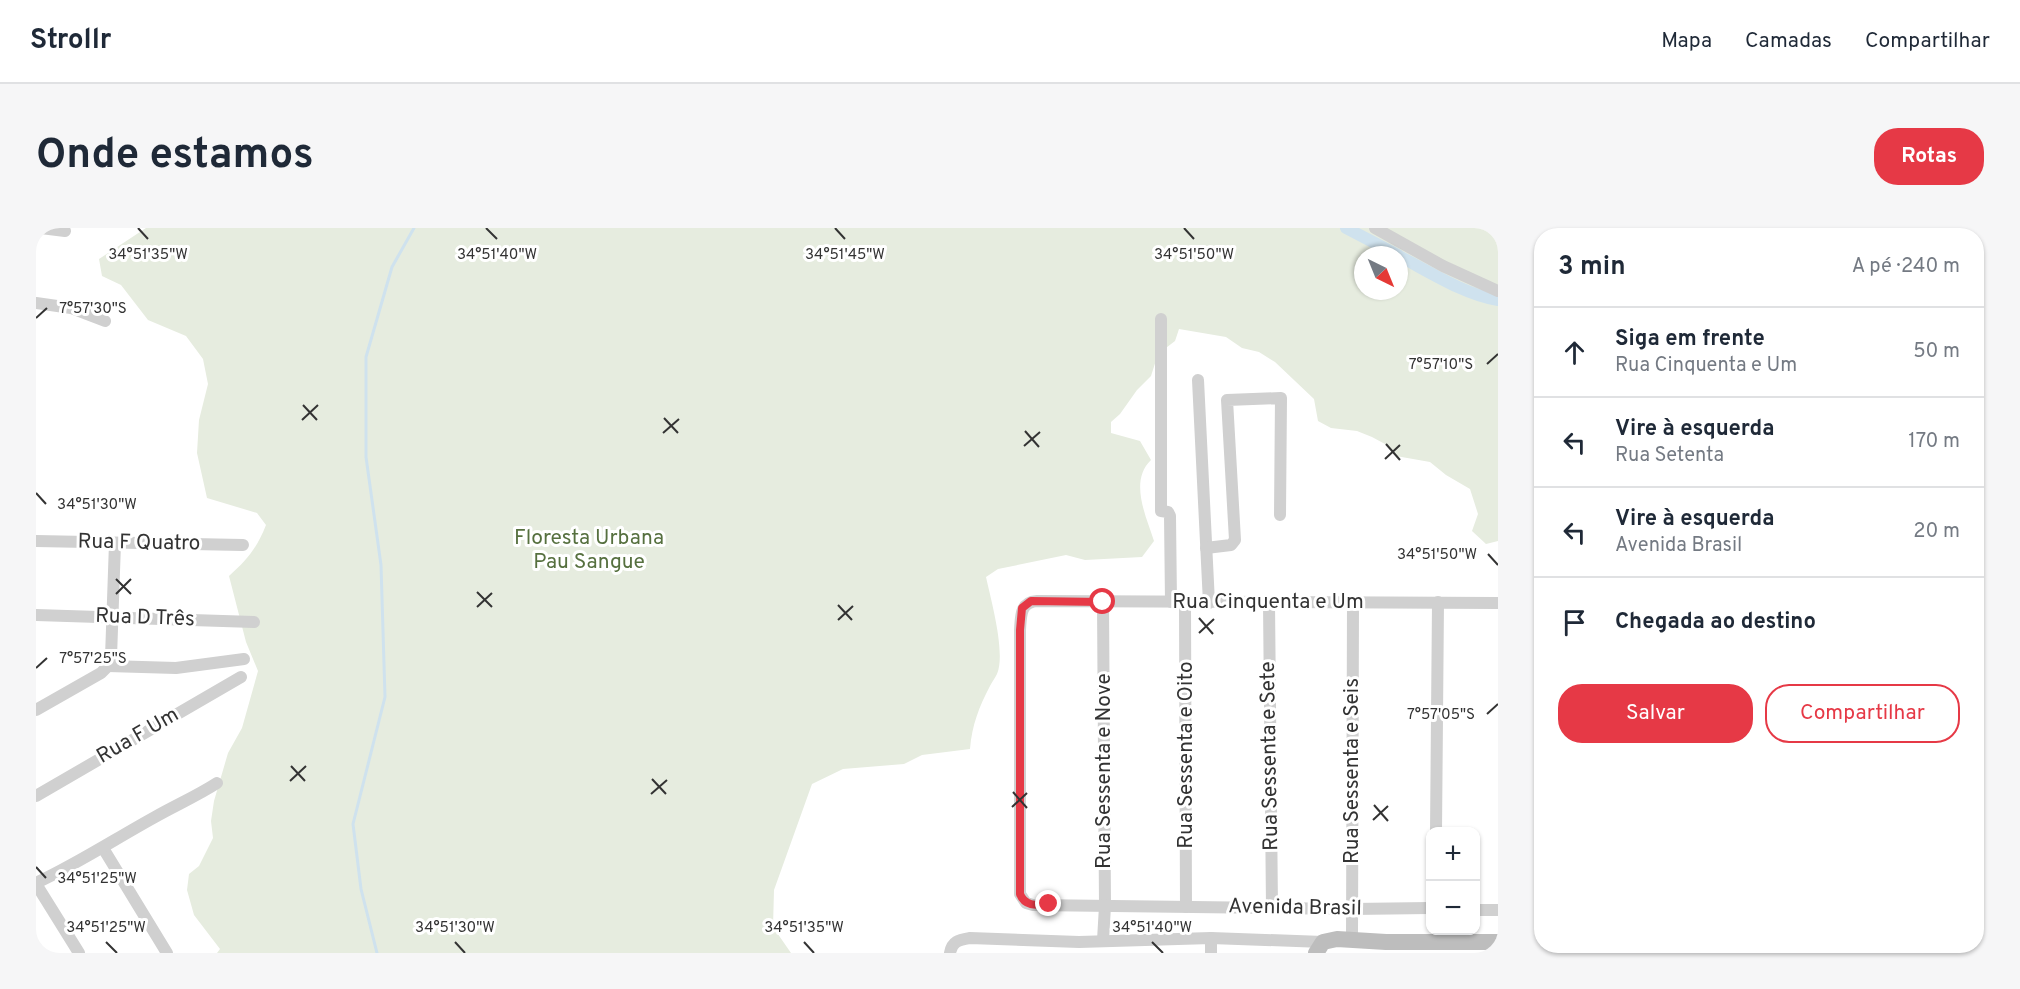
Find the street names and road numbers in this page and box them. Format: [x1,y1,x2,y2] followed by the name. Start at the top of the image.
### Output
[77,528,201,558] street label: Rua F Quatro
[1172,589,1364,616] street label: Rua Cinquenta e Um
[95,603,195,633] street label: Rua D Três
[1173,661,1200,849] street label: Rua Sessenta e Oito
[1255,661,1285,851] street label: Rua Sessenta e Sete
[1091,673,1118,869] street label: Rua Sessenta e Nove
[1339,678,1366,864] street label: Rua Sessenta e Seis
[92,702,184,770] street label: Rua F Um
[1228,893,1362,923] street label: Avenida Brasil

